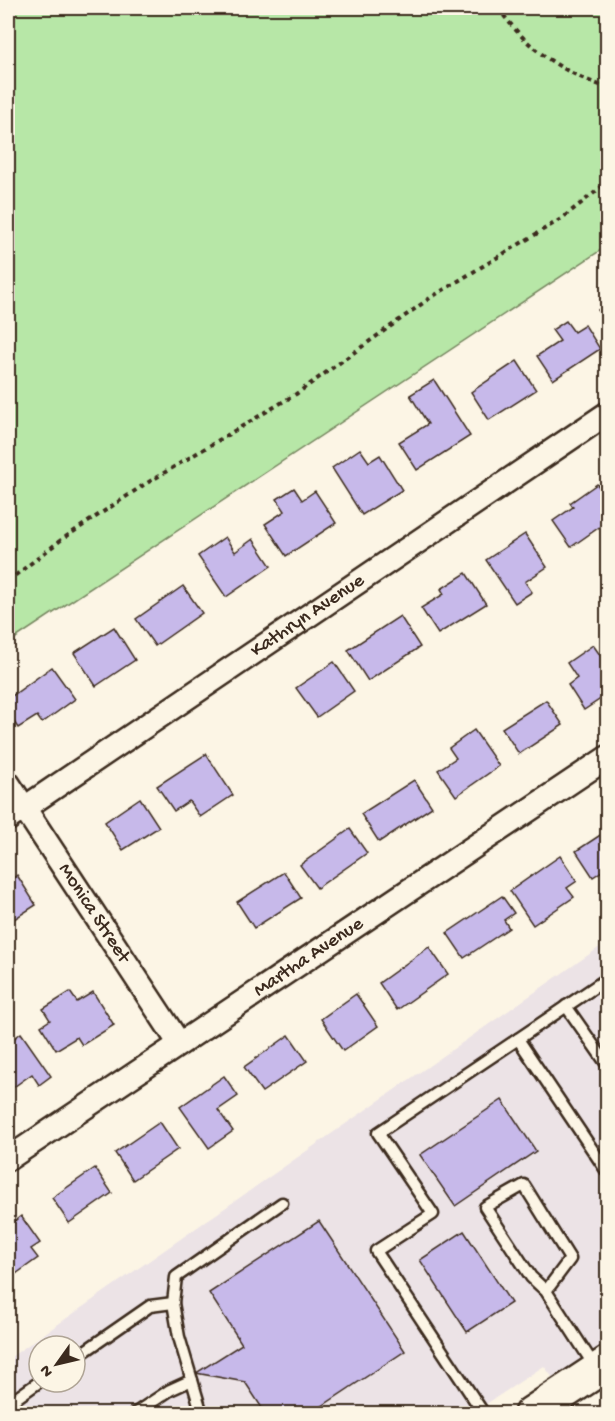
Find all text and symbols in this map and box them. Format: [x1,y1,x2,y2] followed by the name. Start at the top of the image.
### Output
[247,569,370,663] street label: Kathryn Avenue
[53,859,136,969] street label: Monica Street
[250,912,368,1002] street label: Martha Avenue
[27,1334,87,1394] north arrow
[36,1360,58,1380] text: N

